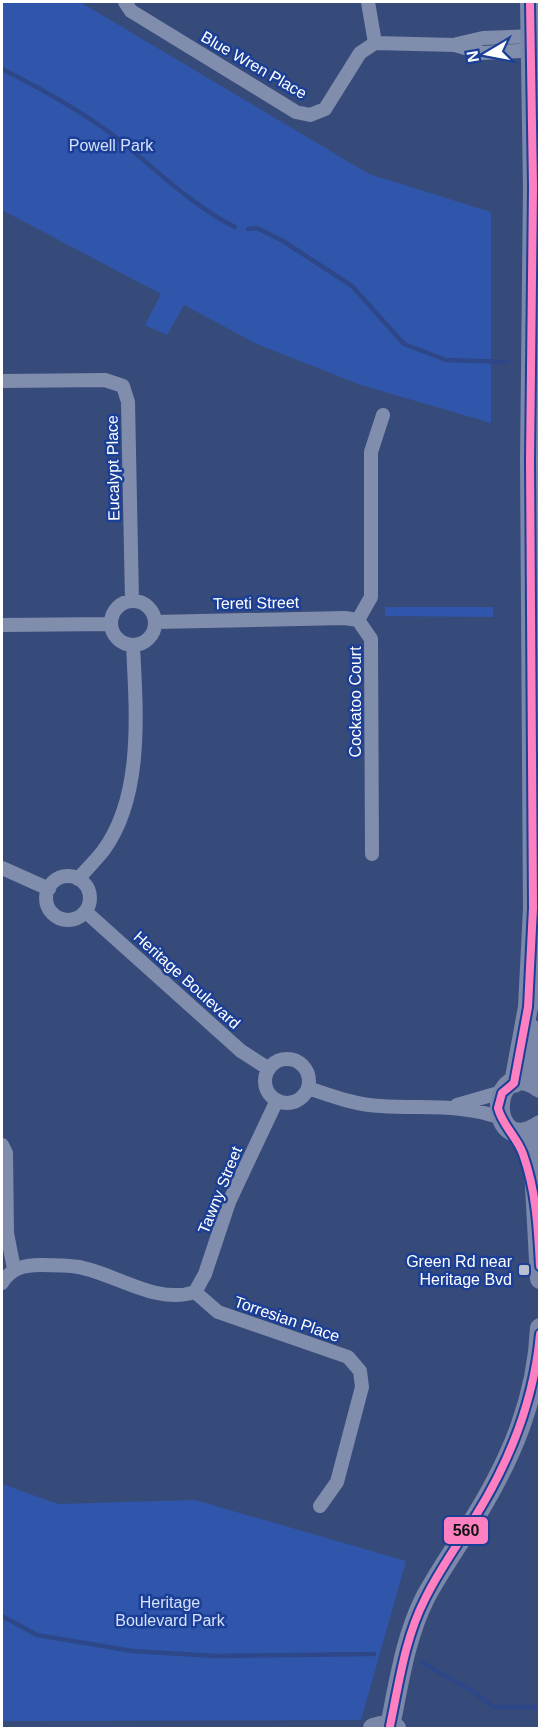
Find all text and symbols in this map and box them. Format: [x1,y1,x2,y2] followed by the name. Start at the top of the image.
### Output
[457,24,517,84] north arrow
[198,28,310,102] street label: Blue Wren Place
[463,49,482,64] text: N
[69,137,154,154] park label: Powell Park
[104,415,122,521] street label: Eucalypt Place
[213,594,300,612] street label: Tereti Street
[347,646,364,758] street label: Cockatoo Court
[130,928,244,1032] street label: Heritage Boulevard
[195,1143,245,1236] street label: Tawny Street
[406,1253,513,1288] place label: Green Rd near Heritage Bvd
[517,1263,531,1277] marker: Green Rd near Heritage Bvd
[232,1293,342,1345] street label: Torresian Place
[443,1516,489,1545] line badge: 560
[453,1522,479,1539] text: 560
[115,1594,226,1629] park label: Heritage Boulevard Park

